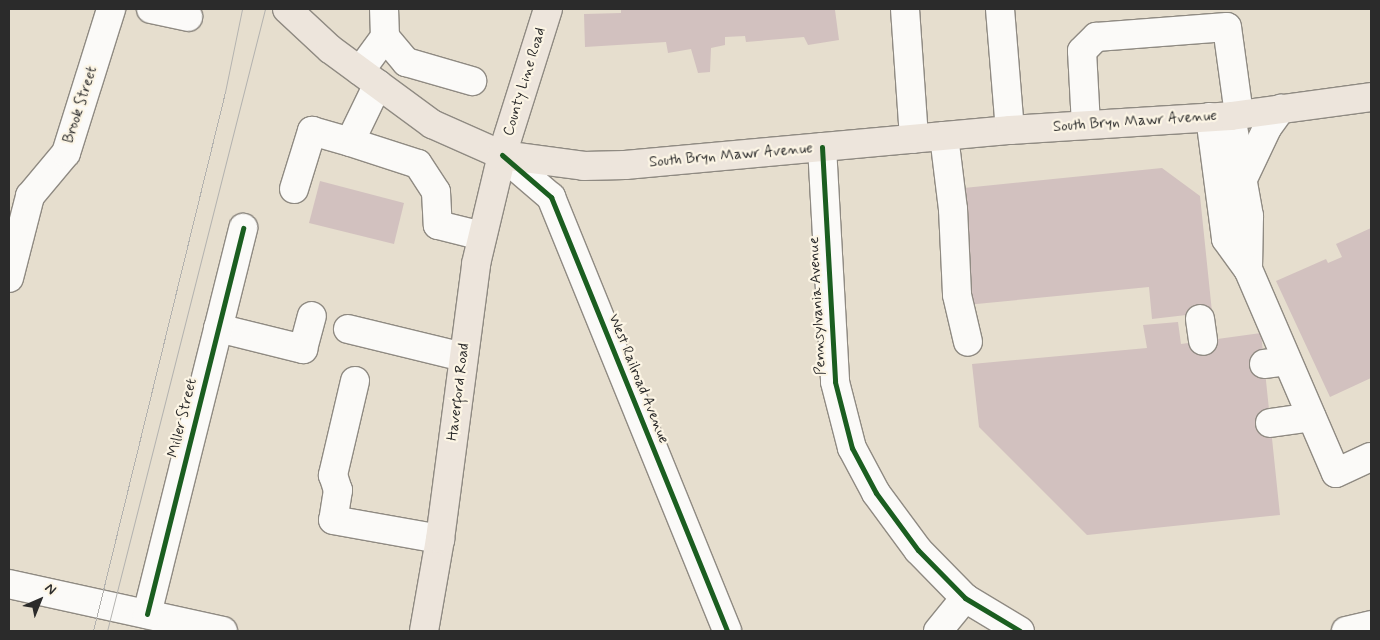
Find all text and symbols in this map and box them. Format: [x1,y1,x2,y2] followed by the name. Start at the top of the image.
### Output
[500,26,550,138] street label: County Line Road
[60,63,102,147] street label: Brook Street
[1055,107,1215,137] street label: South Bryn Mawr Avenue
[651,140,811,172] street label: South Bryn Mawr Avenue
[805,236,831,376] street label: Pennsylvania Avenue
[604,313,672,445] street label: West Railroad Avenue
[444,343,474,441] street label: Haverford Road
[164,375,202,461] street label: Miller Street
[15,575,65,625] north arrow
[41,579,60,599] text: N

